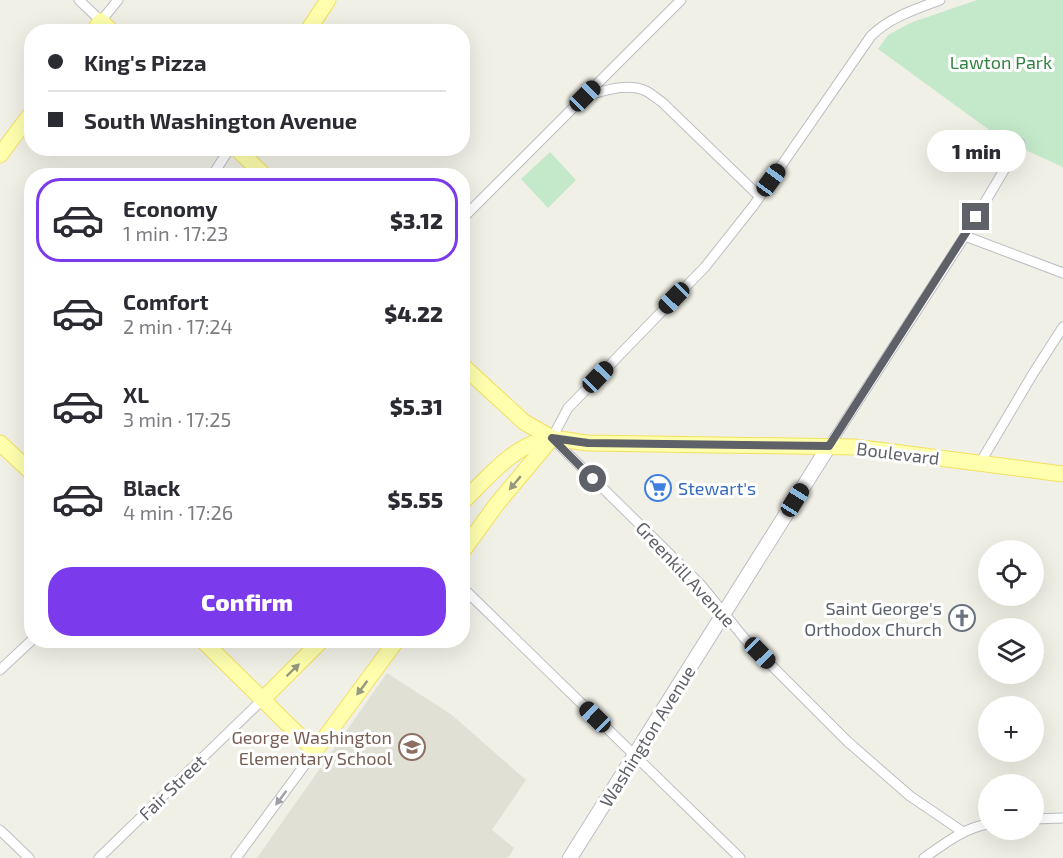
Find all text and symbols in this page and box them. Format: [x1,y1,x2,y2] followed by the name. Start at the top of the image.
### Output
[84,49,206,75] text: King's Pizza
[950,51,1052,73] park label: Lawton Park
[566,77,604,115] car
[84,107,357,133] text: South Washington Avenue
[926,130,1026,172] callout: 1 min
[952,139,1001,163] text: 1 min
[753,160,789,200] car
[51,193,105,247] icon: car
[123,195,218,221] text: Economy
[962,203,989,230] route end
[390,207,443,233] text: $3.12
[123,221,228,245] text: 1 min · 17:23
[655,279,693,317] car
[51,286,105,340] icon: car
[123,288,208,314] text: Comfort
[384,300,443,326] text: $4.22
[123,314,233,338] text: 2 min · 17:24
[579,358,617,396] car
[51,379,105,433] icon: car
[123,381,149,407] text: XL
[390,393,443,419] text: $5.31
[123,407,231,431] text: 3 min · 17:25
[855,437,941,469] street label: Boulevard
[579,465,606,492] route start
[51,472,105,526] icon: car
[643,473,673,503] supermarket icon: Stewart's
[123,474,180,500] text: Black
[508,475,521,491] one-way arrow
[678,477,756,499] place label: Stewart's
[778,480,812,520] car
[387,486,443,512] text: $5.55
[123,500,233,524] text: 4 min · 17:26
[632,517,740,631] street label: Greenkill Avenue
[978,540,1044,840] map controls
[978,540,1044,606] button: locate
[48,567,446,636] button: Confirm
[804,597,942,640] place label: Saint George's Orthodox Church
[947,603,977,633] church icon: Saint George's Orthodox Church
[978,618,1044,684] button: layers
[741,634,779,672] car
[595,661,699,811] street label: Washington Avenue
[285,663,300,677] one-way arrow
[356,679,368,695] one-way arrow
[978,696,1044,762] button: +
[576,698,614,736] car
[231,726,393,769] place label: George Washington Elementary School
[397,732,427,762] school or university icon: George Washington Elementary School
[134,750,210,824] street label: Fair Street
[978,774,1044,840] button: −
[274,790,287,806] one-way arrow

